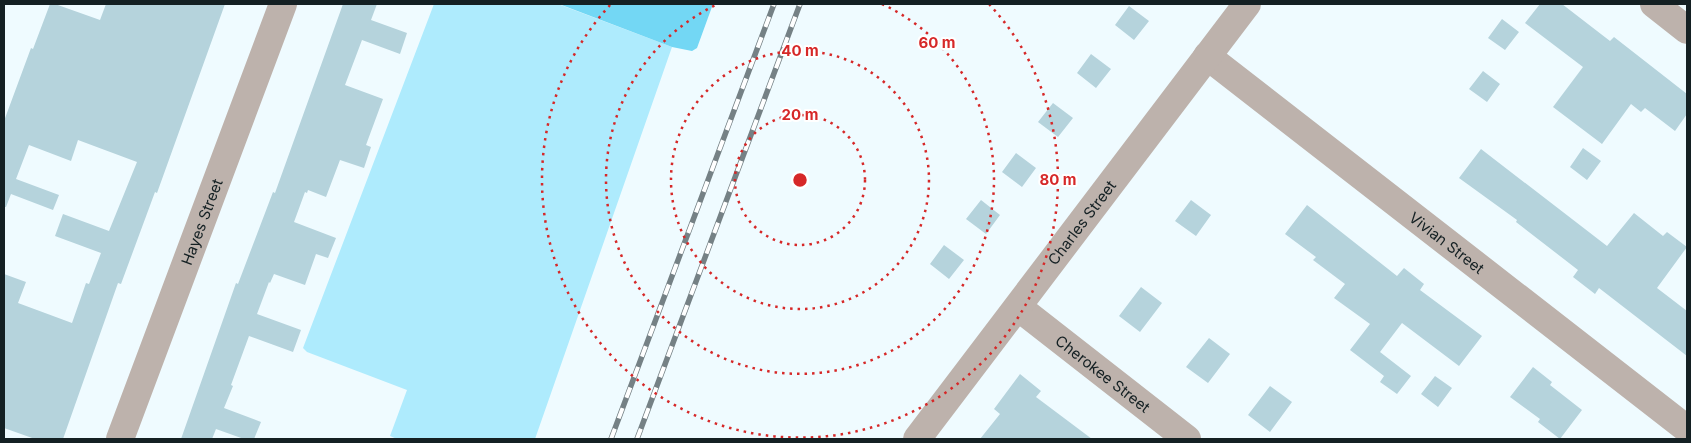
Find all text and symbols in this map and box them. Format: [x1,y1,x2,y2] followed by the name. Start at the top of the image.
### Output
[918,33,956,52] text: 60 m
[781,41,819,60] text: 40 m
[782,105,818,124] text: 20 m
[1039,170,1077,189] text: 80 m
[791,171,809,189] centre of rings
[177,176,226,268] street label: Hayes Street
[1043,176,1120,268] street label: Charles Street
[1406,207,1488,278] street label: Vivian Street
[1052,331,1154,416] street label: Cherokee Street

